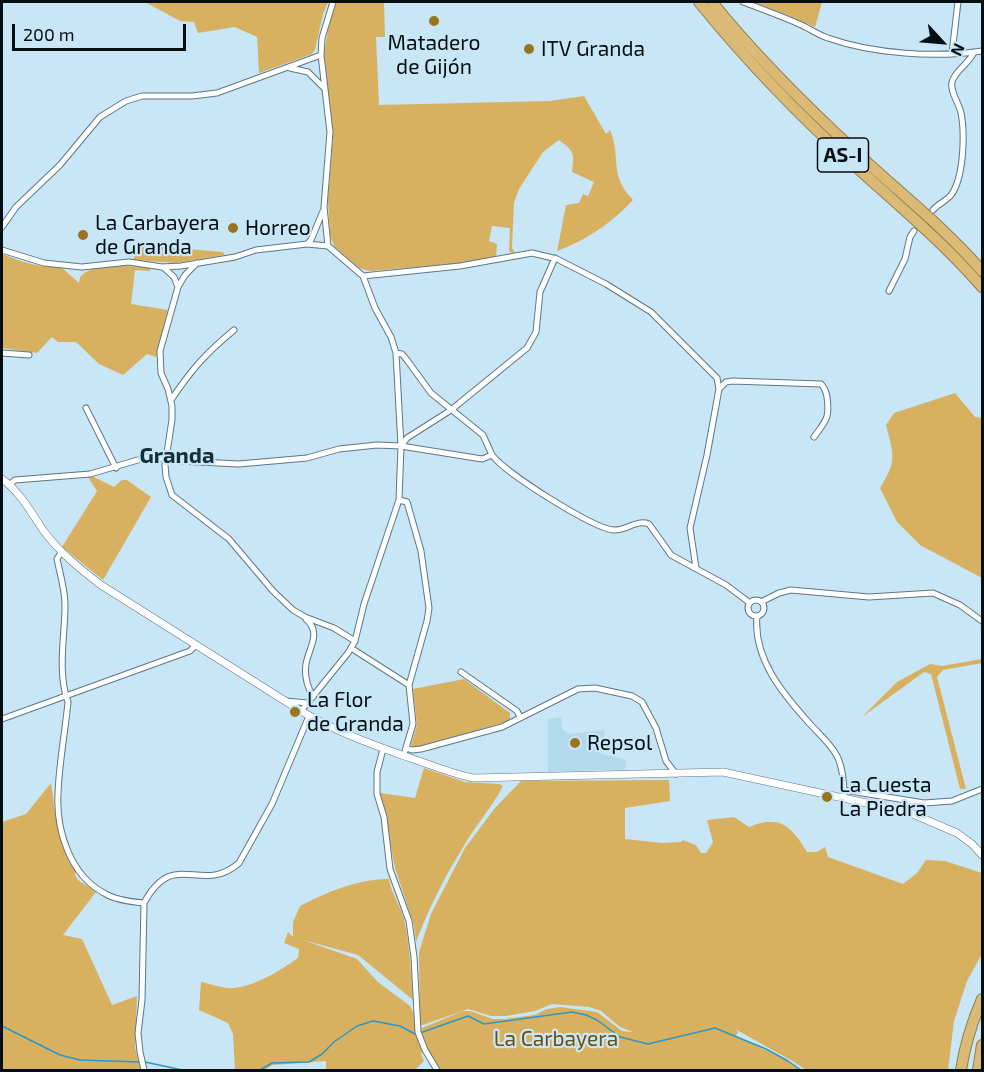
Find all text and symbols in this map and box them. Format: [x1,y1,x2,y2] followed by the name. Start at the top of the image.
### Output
[15,12,189,50] scale bar
[912,12,972,72] north arrow
[427,14,441,28] marker: Matadero de Gijón
[23,23,75,45] text: 200 m
[388,30,480,80] place label: Matadero de Gijón
[541,36,645,62] place label: ITV Granda
[948,41,970,59] text: N
[522,42,536,56] marker: ITV Granda
[818,138,868,172] road number: AS-I
[95,210,220,260] place label: La Carbayera de Granda
[245,215,311,241] place label: Horreo
[226,221,240,235] marker: Horreo
[76,228,90,242] marker: La Carbayera de Granda
[139,443,215,469] district label: Granda
[307,687,404,737] place label: La Flor de Granda
[288,705,302,719] marker: La Flor de Granda
[587,730,652,756] place label: Repsol
[568,736,582,750] marker: Repsol
[839,772,931,822] place label: La Cuesta La Piedra
[820,790,834,804] marker: La Cuesta La Piedra
[494,1026,618,1052] park label: La Carbayera

